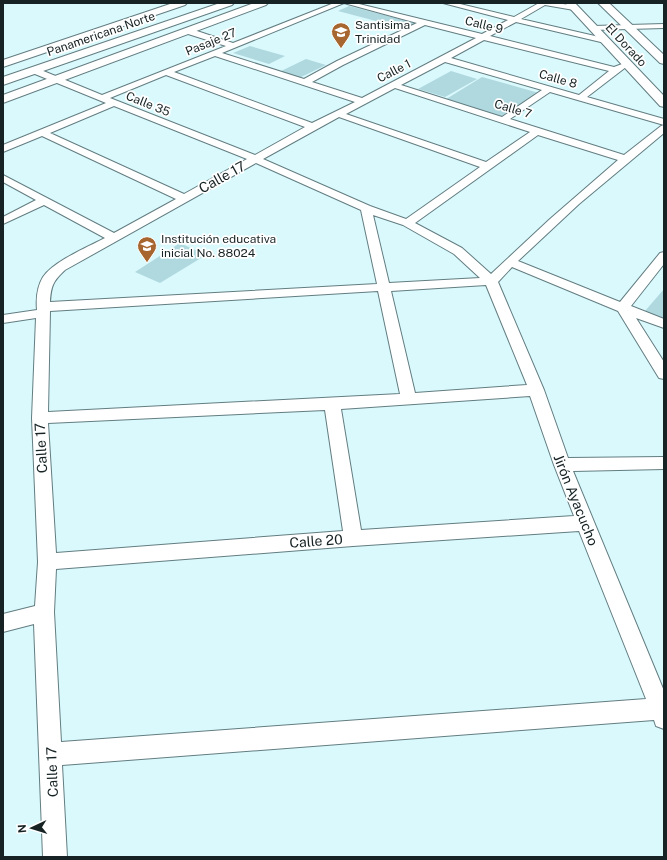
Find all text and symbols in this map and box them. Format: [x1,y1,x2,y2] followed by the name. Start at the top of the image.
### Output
[45,9,157,59] street label: Panamericana Norte
[464,14,504,36] street label: Calle 9
[355,18,410,46] place label: Santisima Trinidad
[602,20,650,70] street label: El Dorado
[330,21,352,49] school or university icon: Santisima Trinidad
[183,25,239,59] street label: Pasaje 27
[375,57,413,85] street label: Calle 1
[537,67,579,91] street label: Calle 8
[124,89,172,119] street label: Calle 35
[493,97,533,121] street label: Calle 7
[196,158,248,196] street label: Calle 17
[161,232,276,260] place label: Institución educativa inicial No. 88024
[136,235,158,263] school or university icon: Institución educativa inicial No. 88024
[32,422,50,474] street label: Calle 17
[550,452,602,548] street label: Jirón Ayacucho
[289,531,343,551] street label: Calle 20
[43,746,61,798] street label: Calle 17
[12,808,52,848] north arrow
[16,824,28,833] text: N

